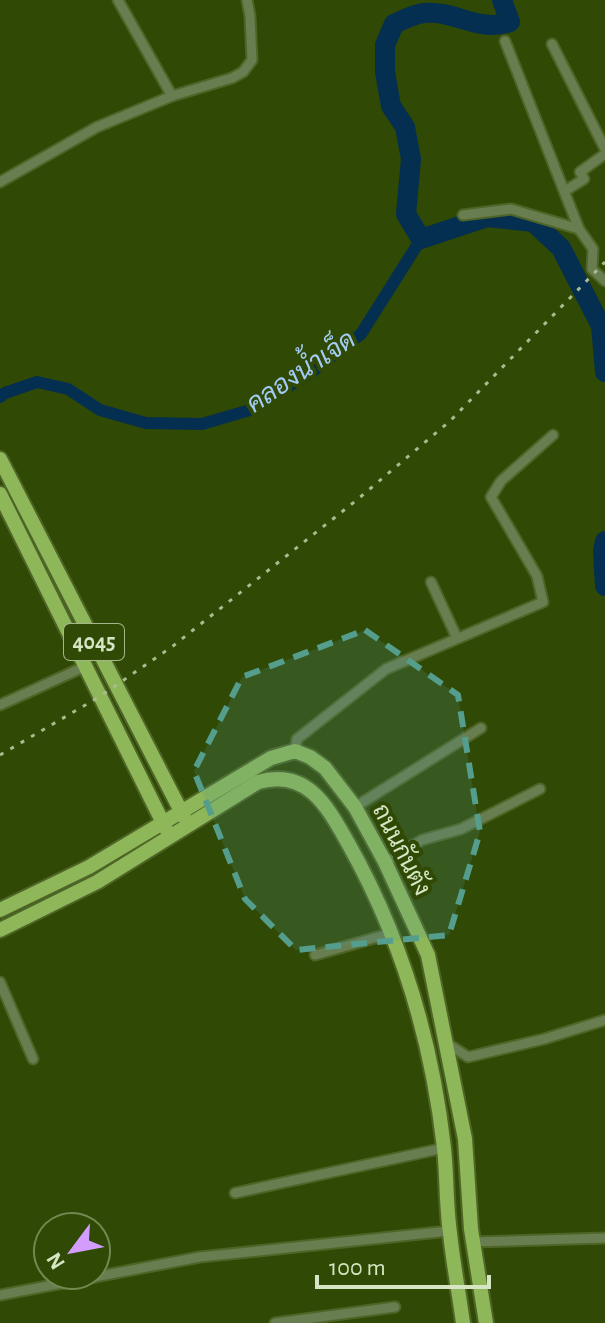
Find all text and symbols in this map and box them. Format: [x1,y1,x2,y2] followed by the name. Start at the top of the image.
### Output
[237,319,360,418] water label: คลองน้ำเจ็ด
[64,624,124,660] road number: 4045
[368,799,437,900] street label: ถนนกันตัง
[32,1211,112,1291] north arrow
[317,1239,489,1289] scale bar
[43,1249,69,1273] text: N
[329,1256,386,1280] text: 100 m

